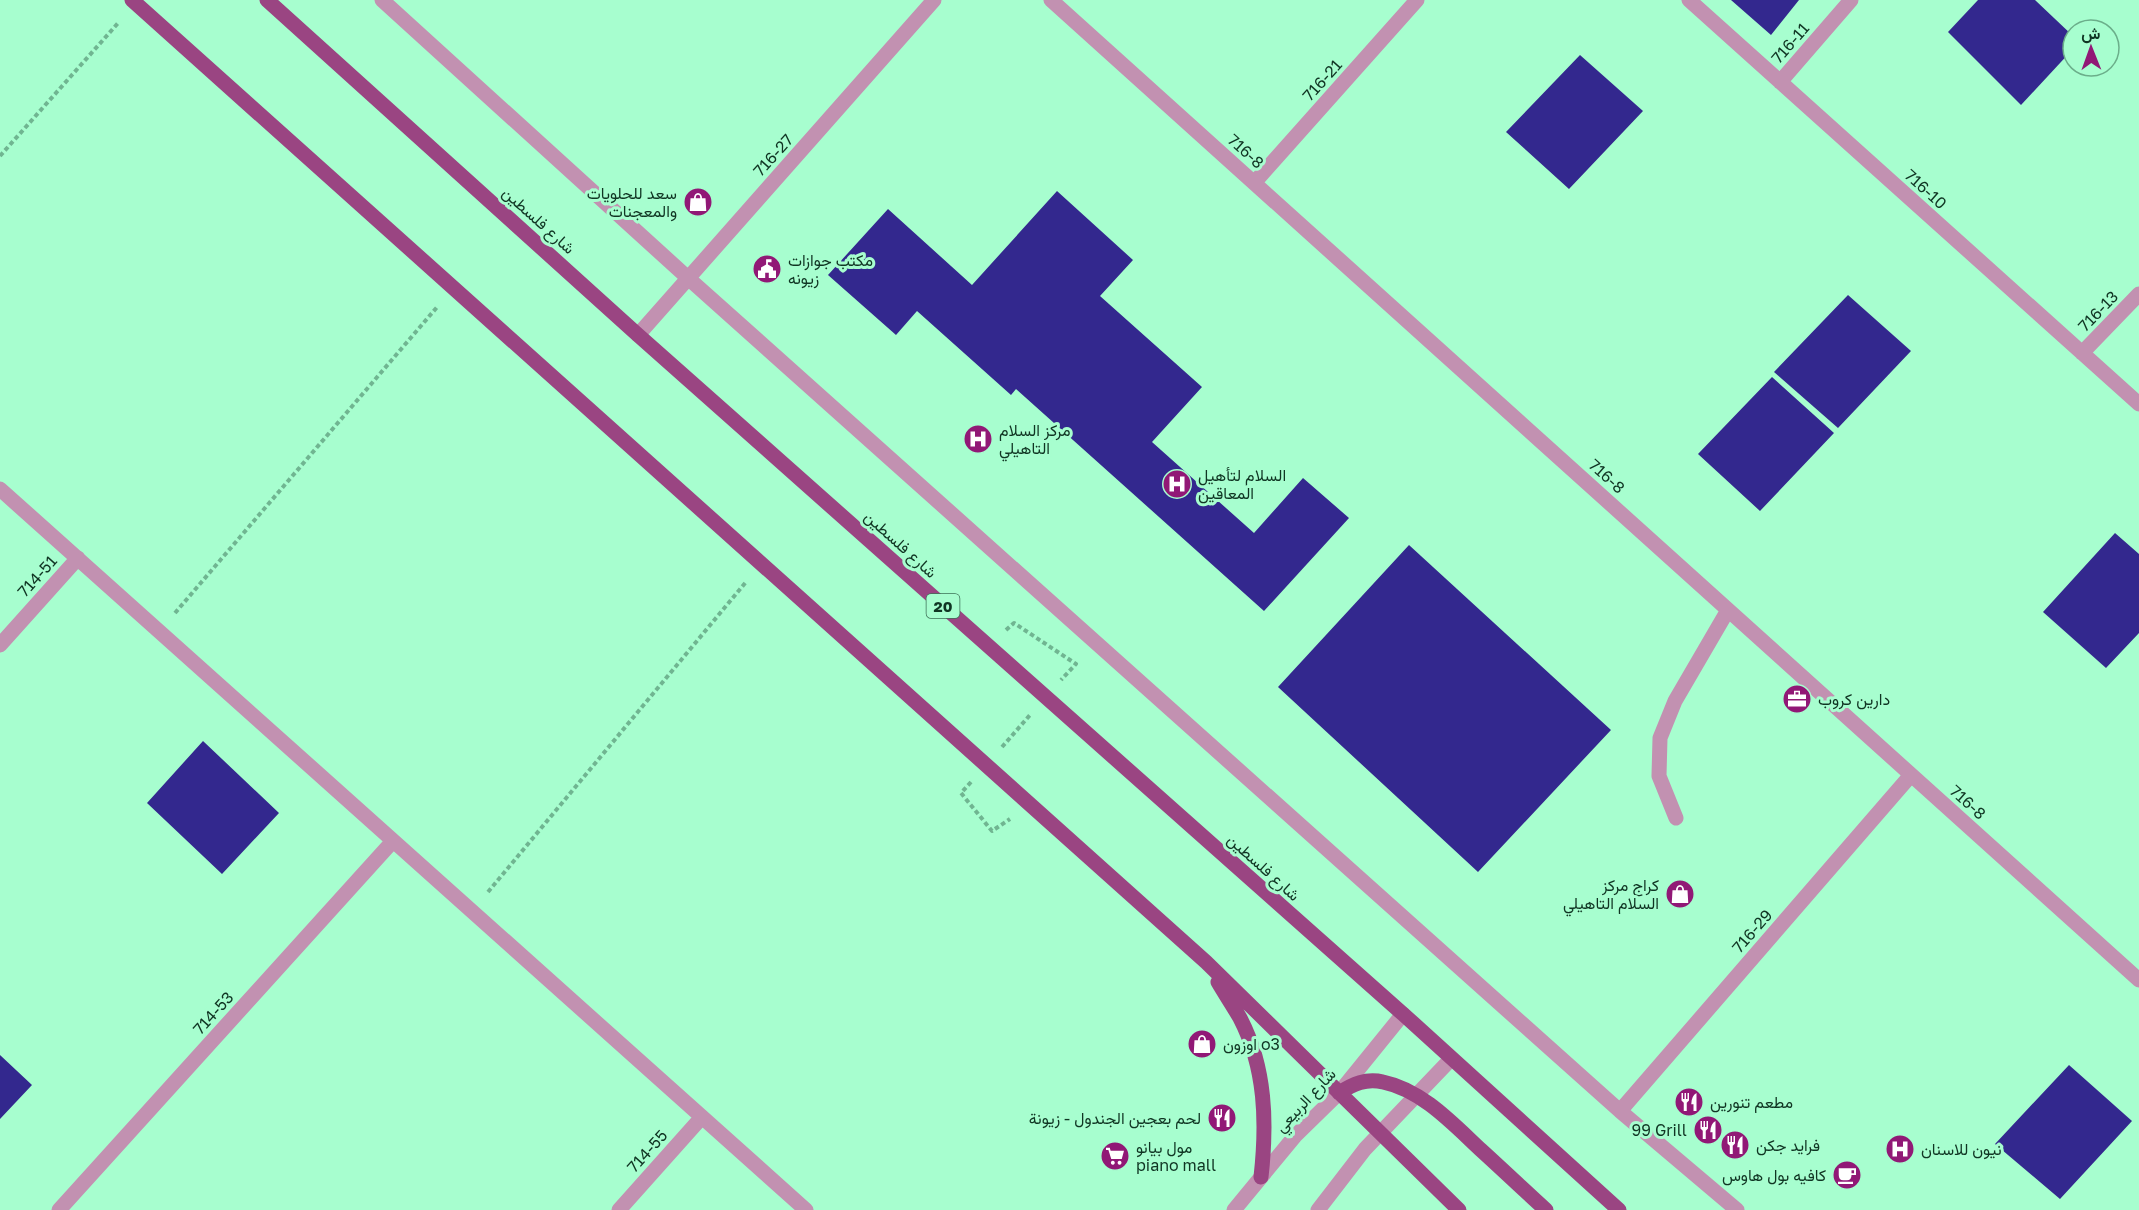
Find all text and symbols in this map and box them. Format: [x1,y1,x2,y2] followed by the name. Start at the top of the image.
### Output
[1767,18,1813,67] street label: 716-11
[2061,18,2121,78] north arrow
[2081,23,2101,43] text: ش
[1298,55,1346,105] street label: 716-21
[749,130,797,180] street label: 716-27
[1224,130,1268,172] street label: 716-8
[1901,165,1951,213] street label: 716-10
[497,182,579,259] street label: شارع فلسطين
[587,183,677,222] place label: سعد للحلويات والمعجنات
[682,186,714,218] shop icon: سعد للحلويات والمعجنات
[788,250,873,289] place label: مكتب جوازات زيونه
[751,253,783,285] public building icon: مكتب جوازات زيونه
[2074,286,2122,336] street label: 716-13
[999,420,1071,462] place label: مركز السلام التاهيلي
[962,423,994,455] hospital icon: مركز السلام التاهيلي
[1585,455,1629,497] street label: 716-8
[1198,465,1286,504] place label: السلام لتأهيل المعاقين
[1161,468,1193,500] hospital icon: السلام لتأهيل المعاقين
[859,506,941,583] street label: شارع فلسطين
[13,551,61,601] street label: 714-51
[926,594,960,618] road number: 20
[1781,683,1813,715] office icon: دارين كروب
[1818,689,1890,710] place label: دارين كروب
[1946,781,1990,823] street label: 716-8
[1222,829,1304,906] street label: شارع فلسطين
[1563,875,1659,917] place label: كراج مركز السلام التاهيلي
[1664,878,1696,910] shop icon: كراج مركز السلام التاهيلي
[1728,905,1776,957] street label: 716-29
[189,987,237,1039] street label: 714-53
[1186,1028,1218,1060] shop icon: اوزون o3
[1223,1034,1280,1055] place label: اوزون o3
[1270,1064,1343,1139] street label: شارع الربيعي
[1673,1086,1705,1118] restaurant icon: مطعم تنورين
[1710,1092,1793,1113] place label: مطعم تنورين
[1206,1102,1238,1134] restaurant icon: لحم بعجين الجندول - زيونة
[1029,1108,1201,1129] place label: لحم بعجين الجندول - زيونة
[1692,1114,1724,1146] restaurant icon: 99 Grill
[1632,1120,1687,1140] place label: 99 Grill
[623,1125,671,1177] street label: 714-55
[1719,1129,1751,1161] restaurant icon: فرايد جكن
[1884,1133,1916,1165] hospital icon: نيون للاسنان
[1756,1135,1820,1156] place label: فرايد جكن
[1136,1137,1216,1175] place label: مول بيانو piano mall
[1921,1139,2001,1160] place label: نيون للاسنان
[1099,1140,1131,1172] supermarket icon: مول بيانو piano mall
[1831,1159,1863,1191] cafe icon: كافيه بول هاوس
[1722,1165,1826,1186] place label: كافيه بول هاوس

